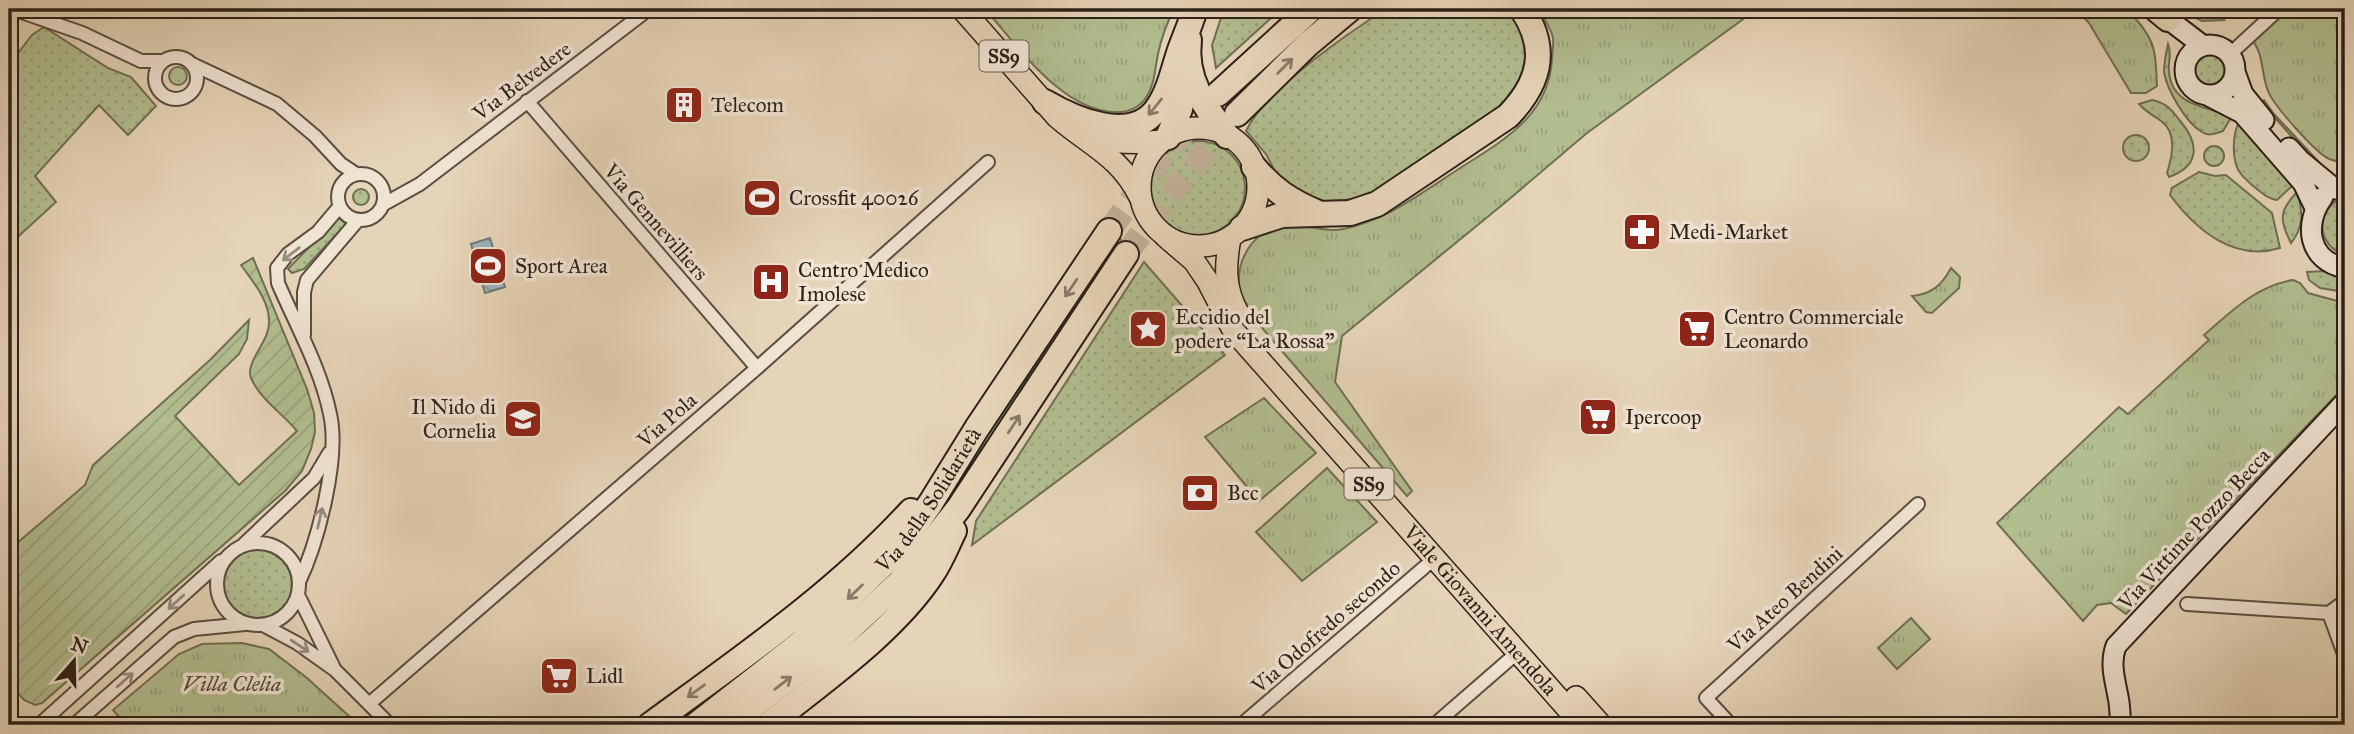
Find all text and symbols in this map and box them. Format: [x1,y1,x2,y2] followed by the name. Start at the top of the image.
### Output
[467,36,576,127] street label: Via Belvedere
[979,40,1028,72] road number: SS9
[1277,57,1294,74] one-way arrow
[663,84,705,126] building icon: Telecom
[711,92,784,118] place label: Telecom
[1148,98,1164,116] one-way arrow
[597,157,714,286] street label: Via Gennevilliers
[741,177,783,219] sports icon: Crossfit 40026
[789,185,920,211] place label: Crossfit 40026
[1621,211,1663,253] pharmacy icon: Medi-Market
[1669,219,1789,245] place label: Medi-Market
[467,245,509,287] sports icon: Sport Area
[283,246,301,261] one-way arrow
[515,253,608,279] place label: Sport Area
[798,257,929,307] place label: Centro Medico Imolese
[750,261,792,303] hospital icon: Centro Medico Imolese
[1064,277,1078,297] one-way arrow
[1174,304,1335,354] place label: Eccidio del podere “La Rossa”
[1724,304,1904,354] place label: Centro Commerciale Leonardo
[1127,308,1169,350] place icon: Eccidio del podere “La Rossa”
[1676,308,1718,350] supermarket icon: Centro Commerciale Leonardo
[631,387,702,454] street label: Via Pola
[411,394,496,444] place label: Il Nido di Cornelia
[1577,396,1619,438] supermarket icon: Ipercoop
[502,398,544,440] school or university icon: Il Nido di Cornelia
[1625,404,1702,430] place label: Ipercoop
[1006,415,1021,434] one-way arrow
[869,423,987,579] street label: Via della Solidarietà
[2112,443,2276,616] street label: Via Vittime Pozzo Becca
[1344,468,1394,499] road number: SS9
[1179,472,1221,514] bank icon: Bcc
[1227,480,1259,506] place label: Bcc
[314,507,327,530] one-way arrow
[1397,519,1563,701] street label: Viale Giovanni Amendola
[1721,540,1848,658] street label: Via Ateo Bendini
[1245,555,1406,699] street label: Via Odofredo secondo
[847,583,864,600] one-way arrow
[168,594,186,610] one-way arrow
[38,626,108,696] north arrow
[68,632,91,659] text: N
[290,638,309,653] one-way arrow
[538,655,580,697] supermarket icon: Lidl
[586,663,624,689] place label: Lidl
[183,671,281,697] park label: Villa Clelia
[116,672,134,688] one-way arrow
[773,676,792,691] one-way arrow
[687,684,706,699] one-way arrow

